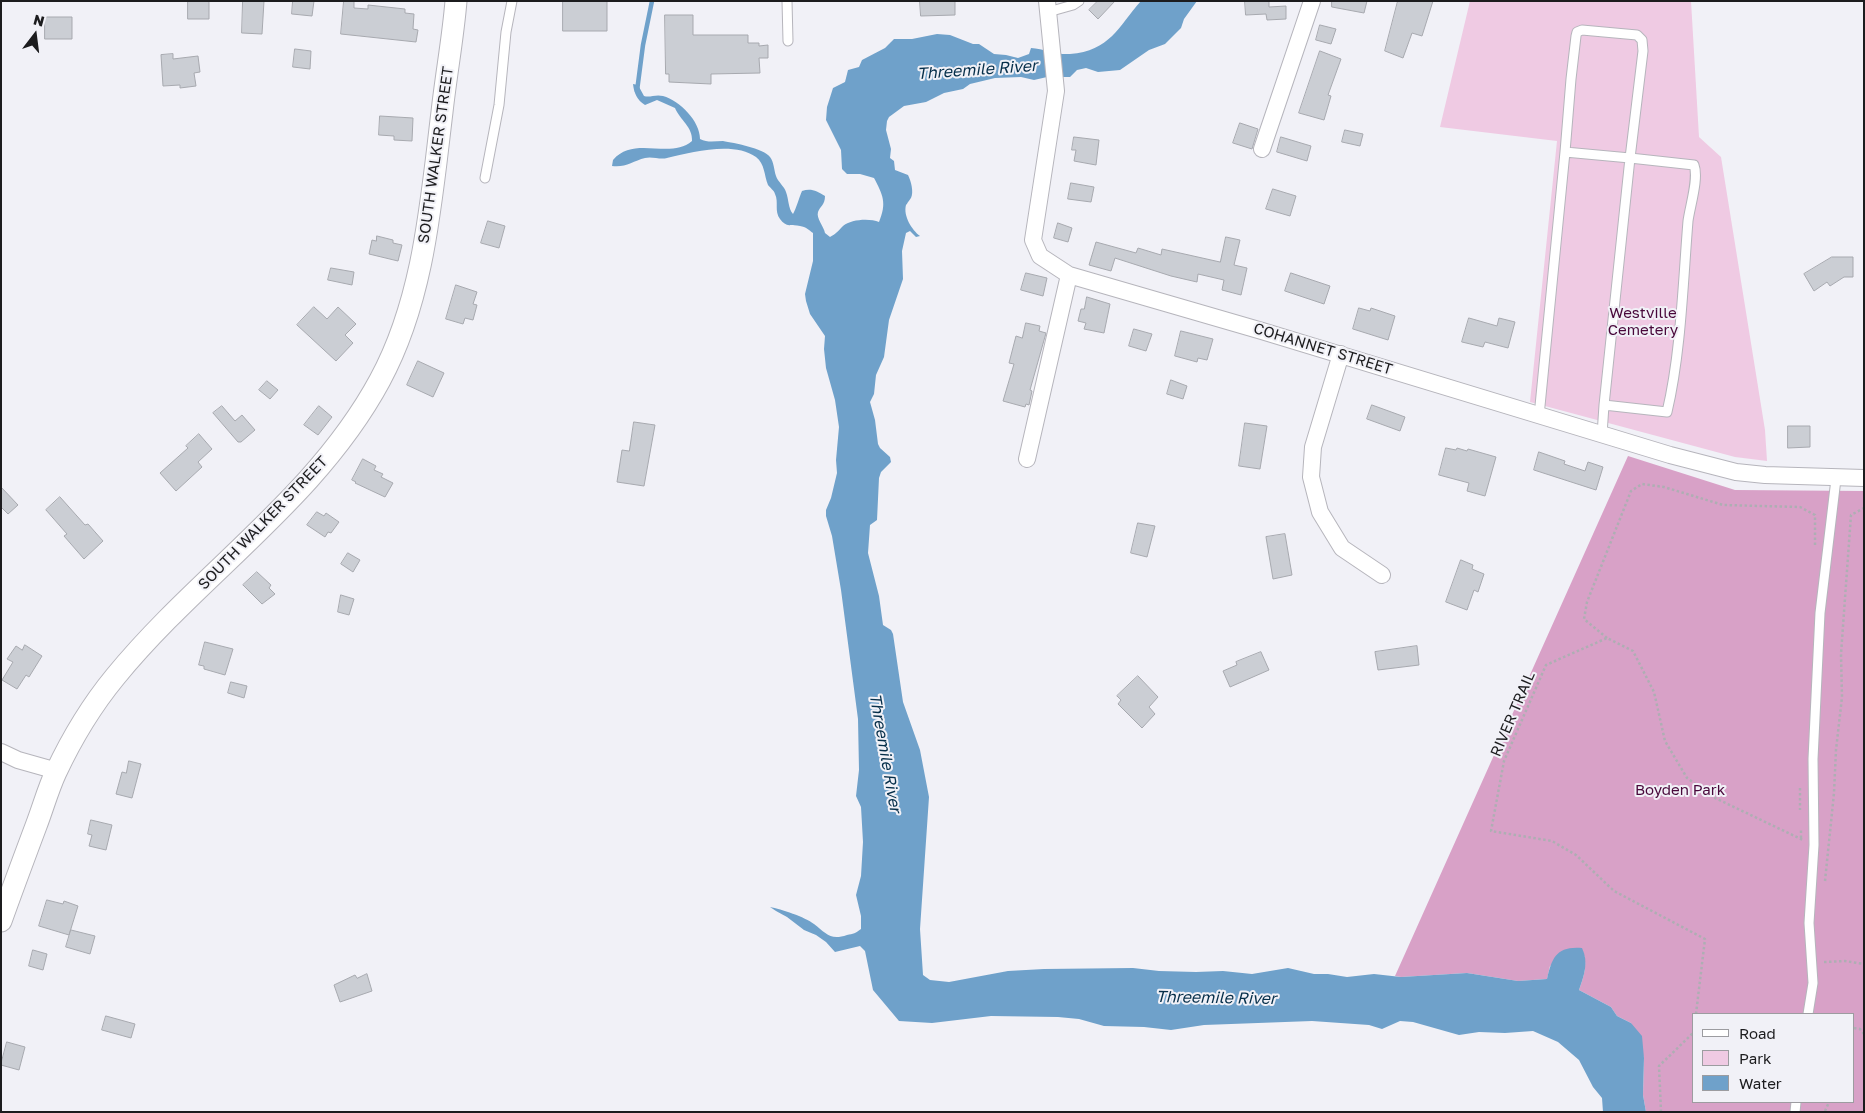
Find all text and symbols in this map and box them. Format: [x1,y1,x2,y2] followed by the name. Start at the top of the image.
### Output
[10,10,60,60] north arrow
[32,10,46,30] text: N
[916,56,1038,84] water label: Threemile River
[415,65,457,245] street label: SOUTH WALKER STREET
[1608,304,1678,339] park label: Westville Cemetery
[1251,319,1395,379] street label: COHANNET STREET
[195,453,331,593] street label: SOUTH WALKER STREET
[1487,669,1539,759] street label: RIVER TRAIL
[865,692,905,814] water label: Threemile River
[1635,781,1725,799] park label: Boyden Park
[1156,987,1276,1009] water label: Threemile River
[1692,1013,1855,1103] legend
[1739,1024,1776,1042] text: Road
[1739,1049,1771,1067] text: Park
[1739,1074,1782,1092] text: Water

